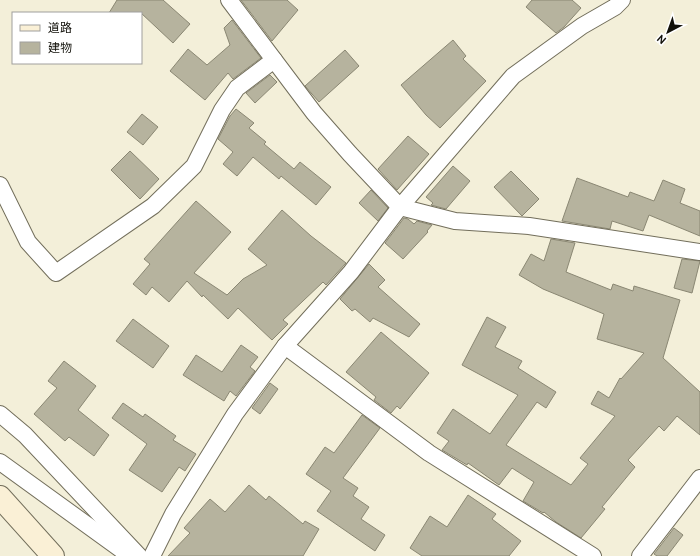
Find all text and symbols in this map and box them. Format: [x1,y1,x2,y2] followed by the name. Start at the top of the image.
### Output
[12,12,142,64] legend
[648,12,688,52] north arrow
[48,20,72,35] text: 道路
[654,32,669,47] text: N
[48,40,72,55] text: 建物

